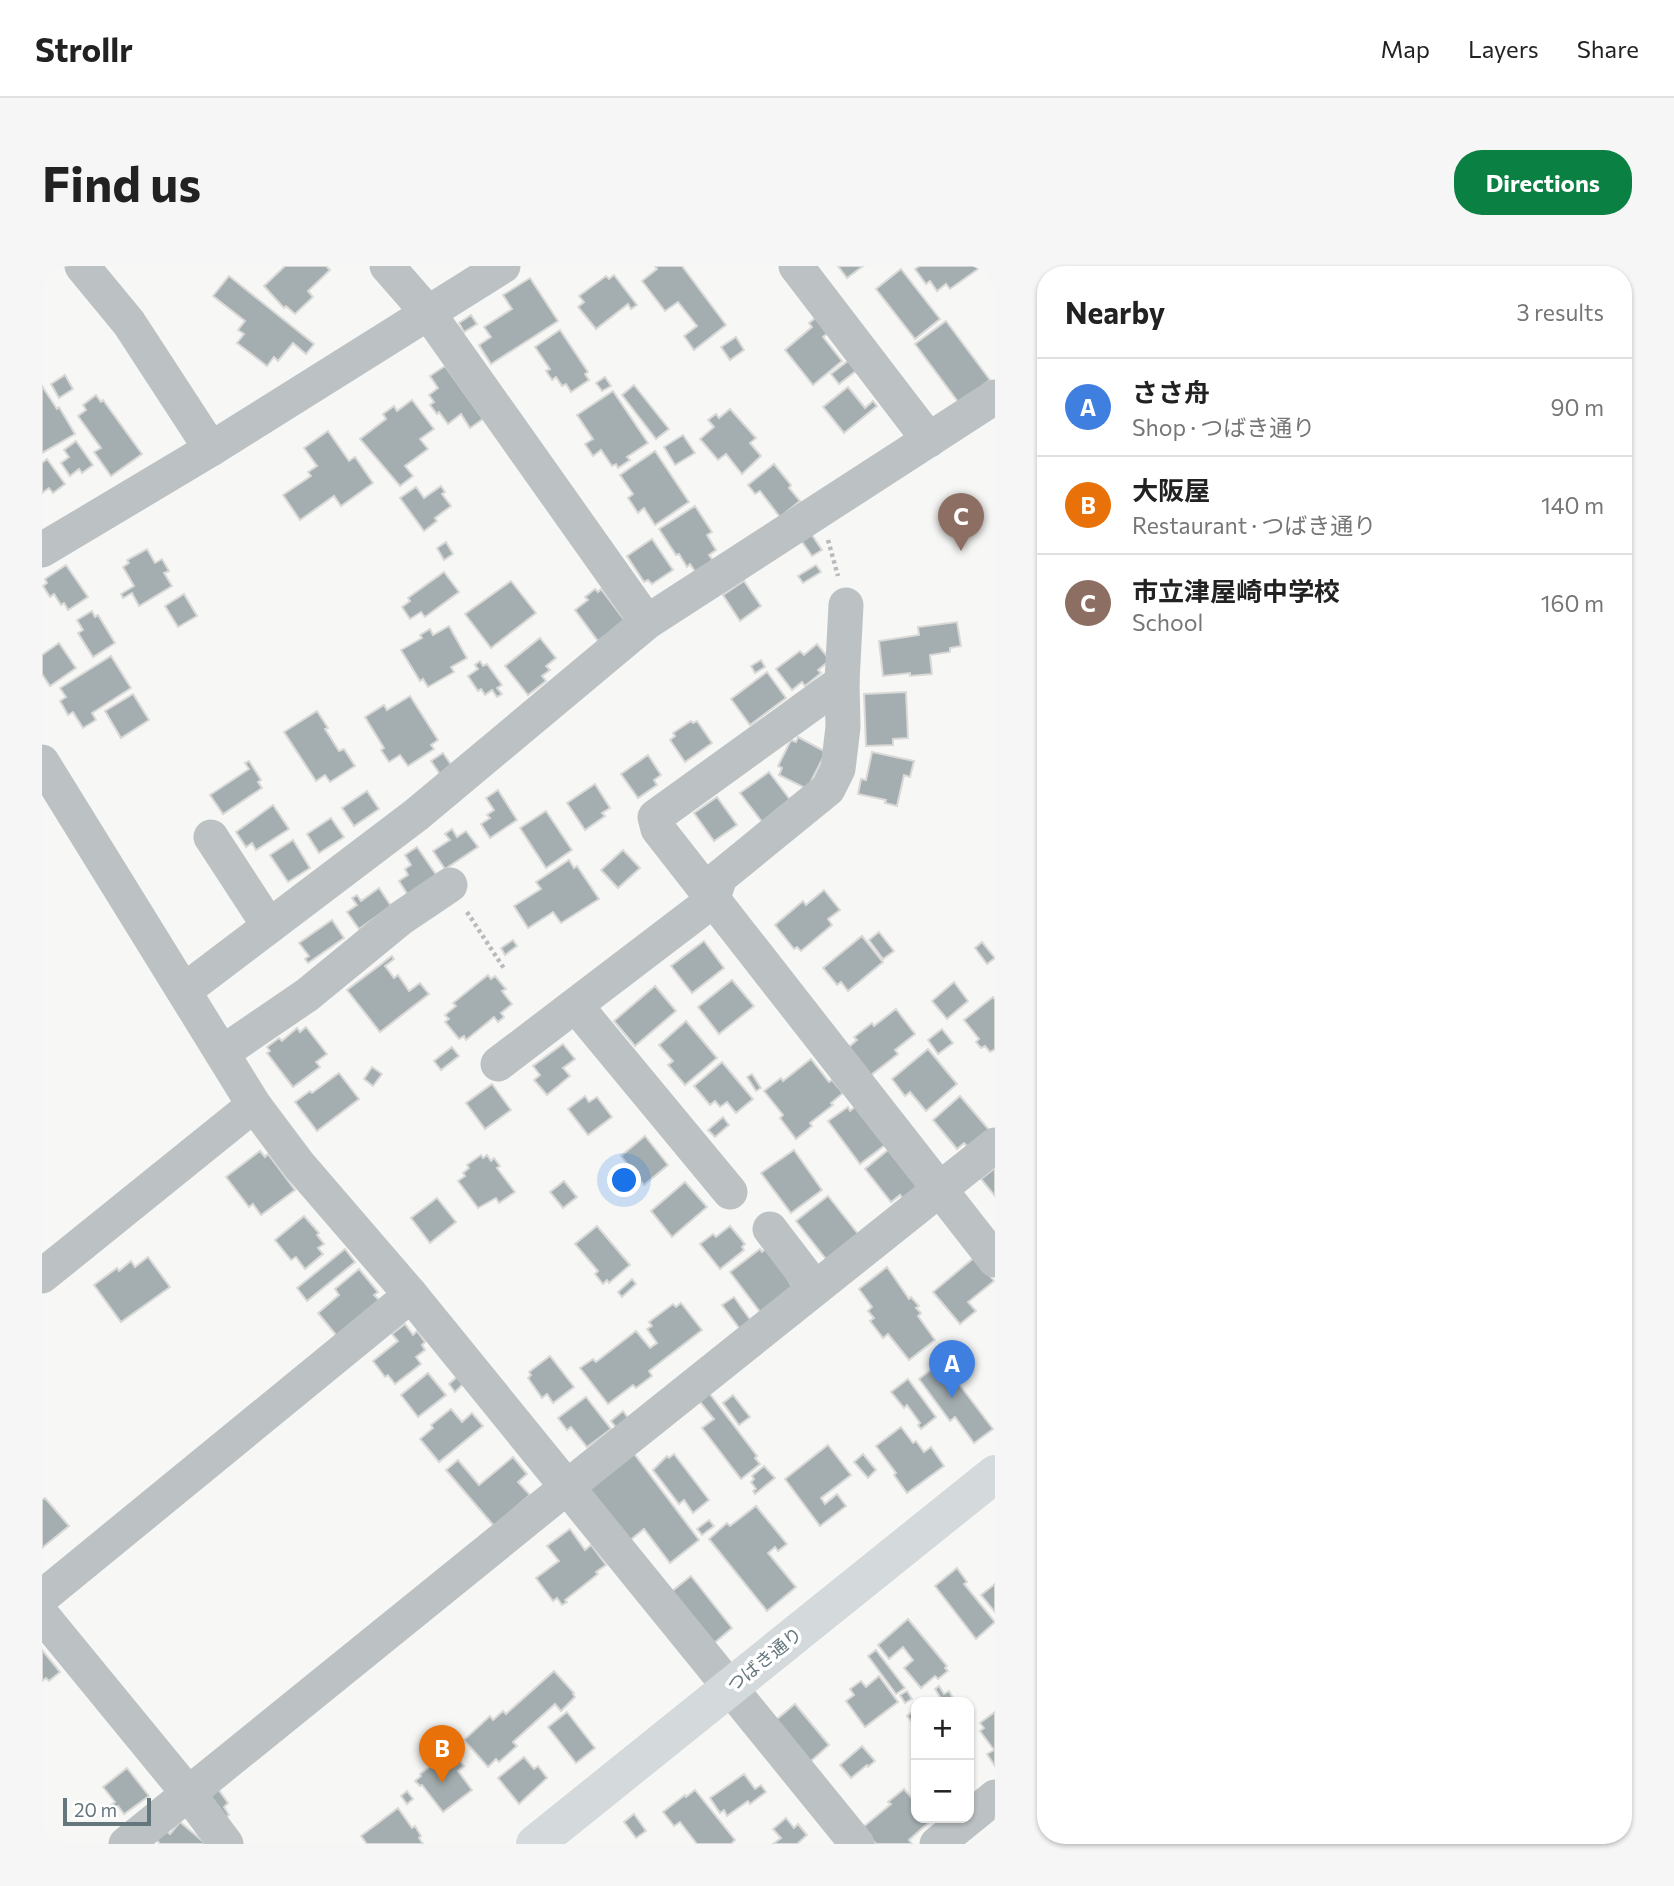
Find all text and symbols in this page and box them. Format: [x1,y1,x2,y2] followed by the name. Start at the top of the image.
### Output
[35,28,133,69] text: Strollr
[1381,34,1430,63] text: Map
[1468,34,1539,63] text: Layers
[1577,34,1639,63] text: Share
[1454,150,1632,215] button: Directions
[42,152,201,212] text: Find us
[1065,293,1165,330] text: Nearby
[1517,298,1604,326] text: 3 results
[1132,376,1210,407] text: ささ舟
[1080,393,1096,421] text: A
[1551,393,1604,421] text: 90 m
[1132,413,1315,441] text: Shop · つばき通り
[1132,474,1210,505] text: 大阪屋
[1080,491,1096,519] text: B
[1541,491,1604,519] text: 140 m
[938,493,984,551] pin: C
[1132,511,1376,539] text: Restaurant · つばき通り
[1132,575,1340,606] text: 市立津屋崎中学校
[1080,589,1096,617] text: C
[1541,589,1604,617] text: 160 m
[1132,608,1203,636] text: School
[607,1163,641,1197] your location
[929,1340,975,1398] pin: A
[722,1622,806,1696] street label: つばき通り
[911,1697,974,1823] map controls
[911,1697,974,1760] button: +
[419,1725,465,1783] pin: B
[911,1760,974,1823] button: −
[63,1795,150,1827] scale bar
[74,1798,117,1821] text: 20 m

